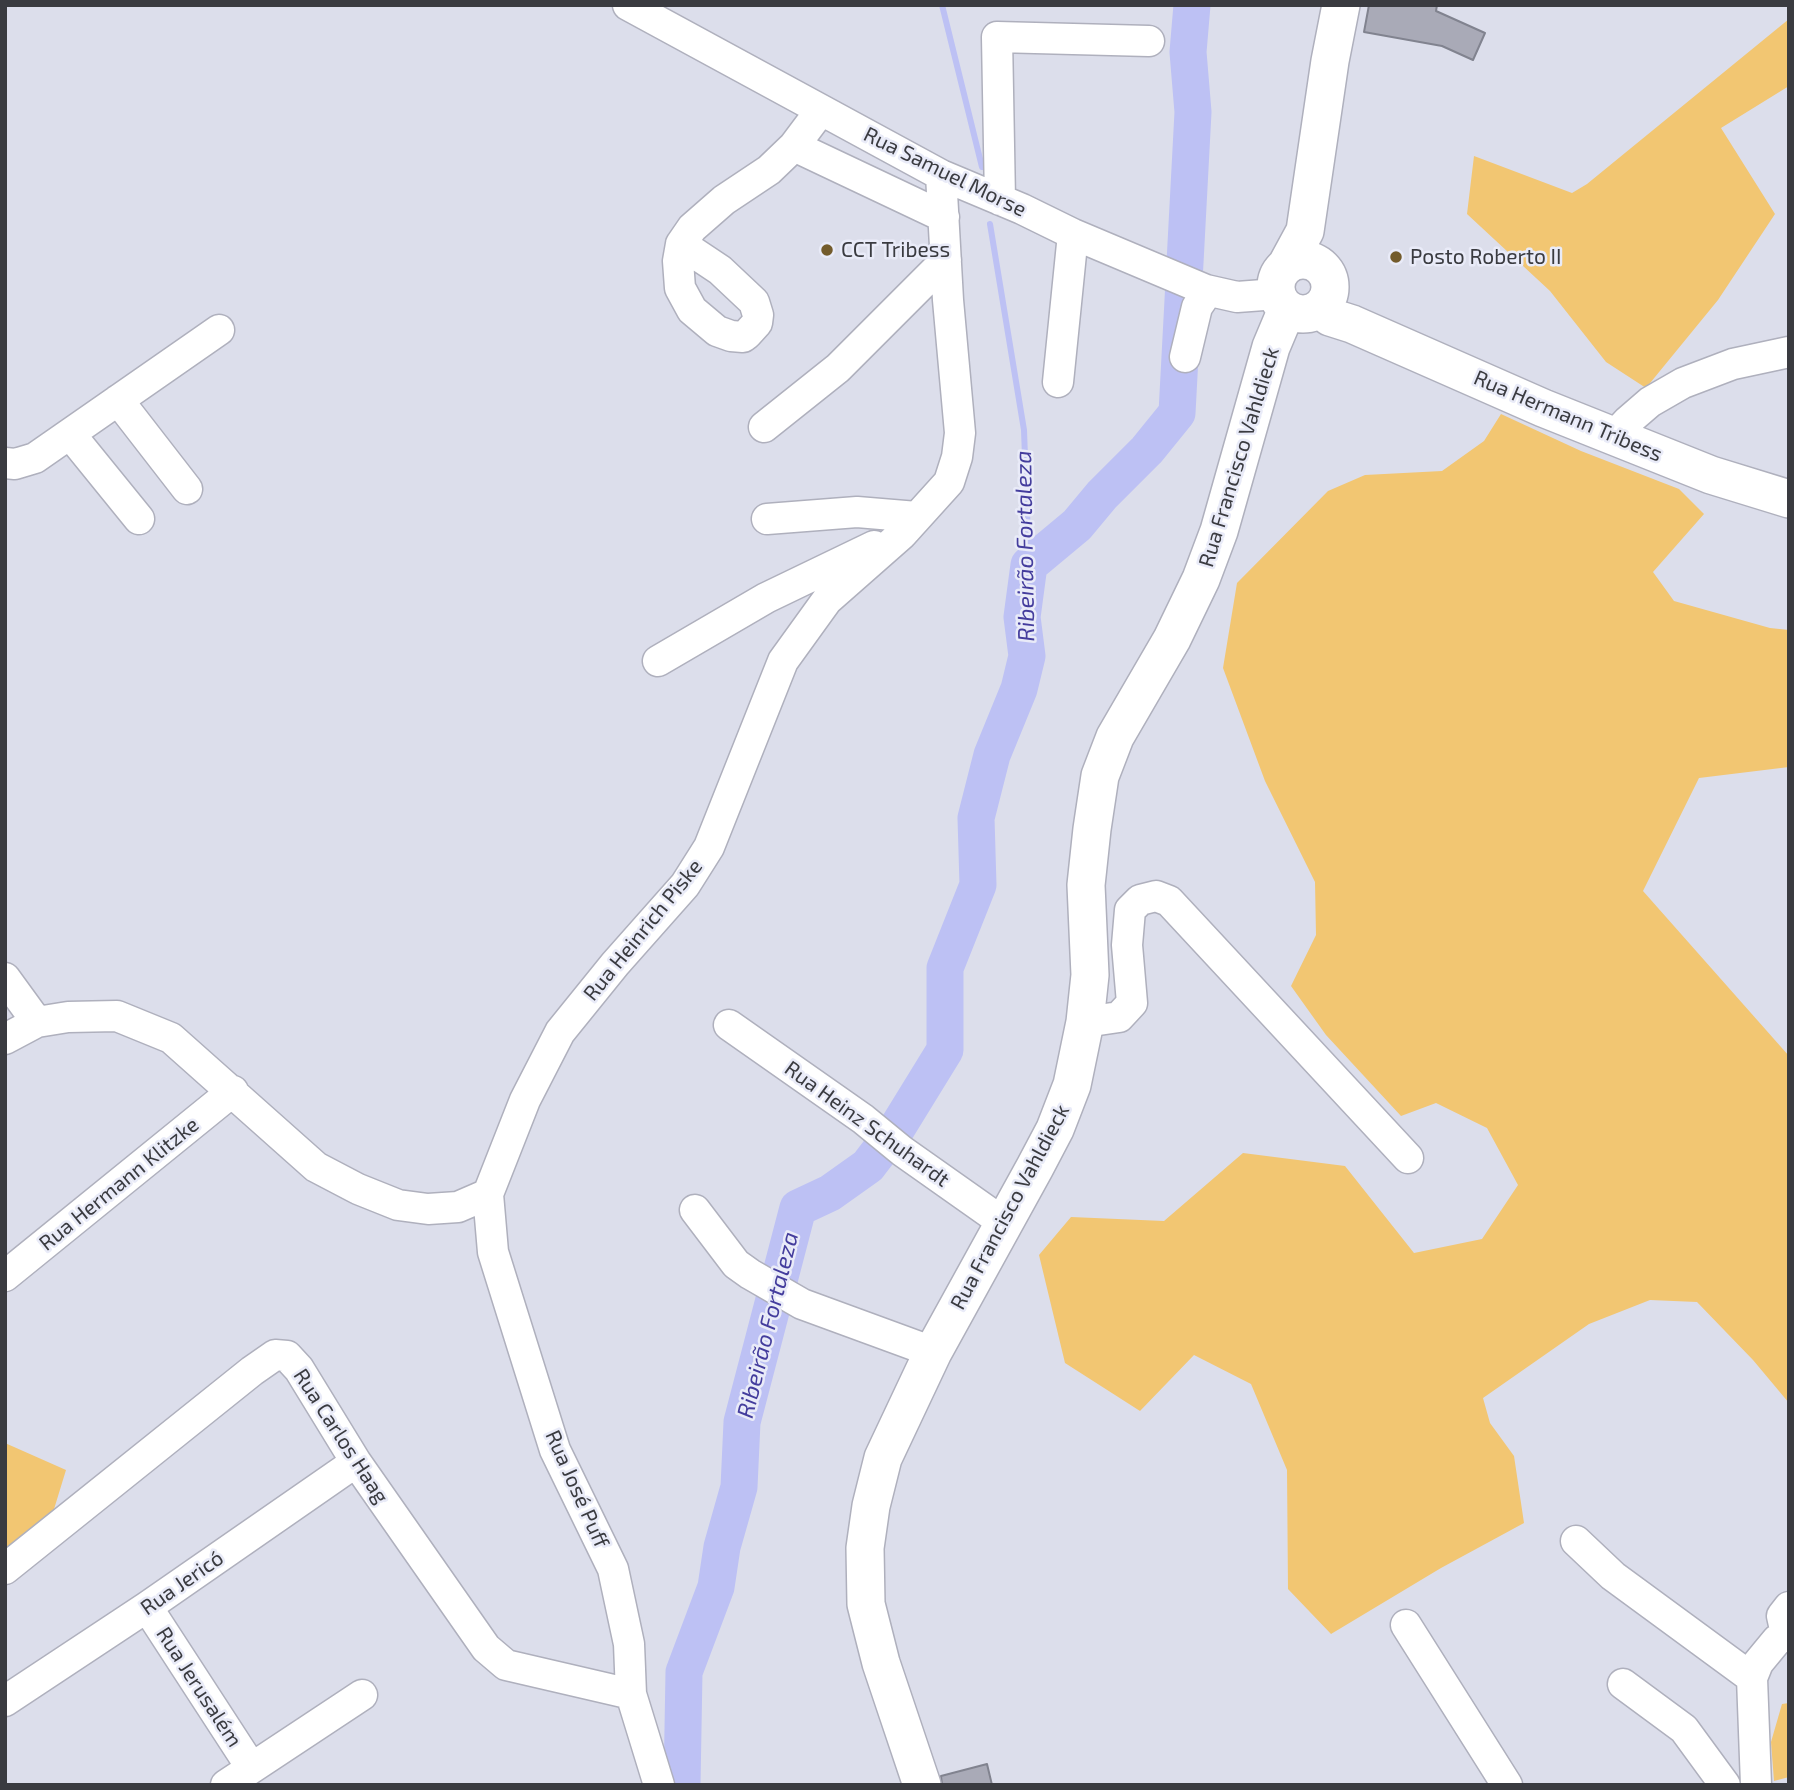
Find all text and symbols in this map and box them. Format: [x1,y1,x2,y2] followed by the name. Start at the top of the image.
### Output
[860,122,1030,222] street label: Rua Samuel Morse
[841,237,950,263] place label: CCT Tribess
[819,242,835,258] marker: CCT Tribess
[1410,244,1562,270] place label: Posto Roberto II
[1388,249,1404,265] marker: Posto Roberto II
[1194,344,1284,570] street label: Rua Francisco Vahldieck
[1470,365,1666,467] street label: Rua Hermann Tribess
[1010,450,1040,642] water label: Ribeirão Fortaleza
[578,854,708,1006] street label: Rua Heinrich Piske
[780,1056,954,1192] street label: Rua Heinz Schuhardt
[945,1100,1075,1314] street label: Rua Francisco Vahldieck
[34,1112,204,1256] street label: Rua Hermann Klitzke
[731,1229,805,1421] water label: Ribeirão Fortaleza
[288,1364,394,1508] street label: Rua Carlos Haag
[540,1426,614,1552] street label: Rua José Puff
[136,1545,228,1621] street label: Rua Jericó
[151,1622,247,1752] street label: Rua Jerusalém

